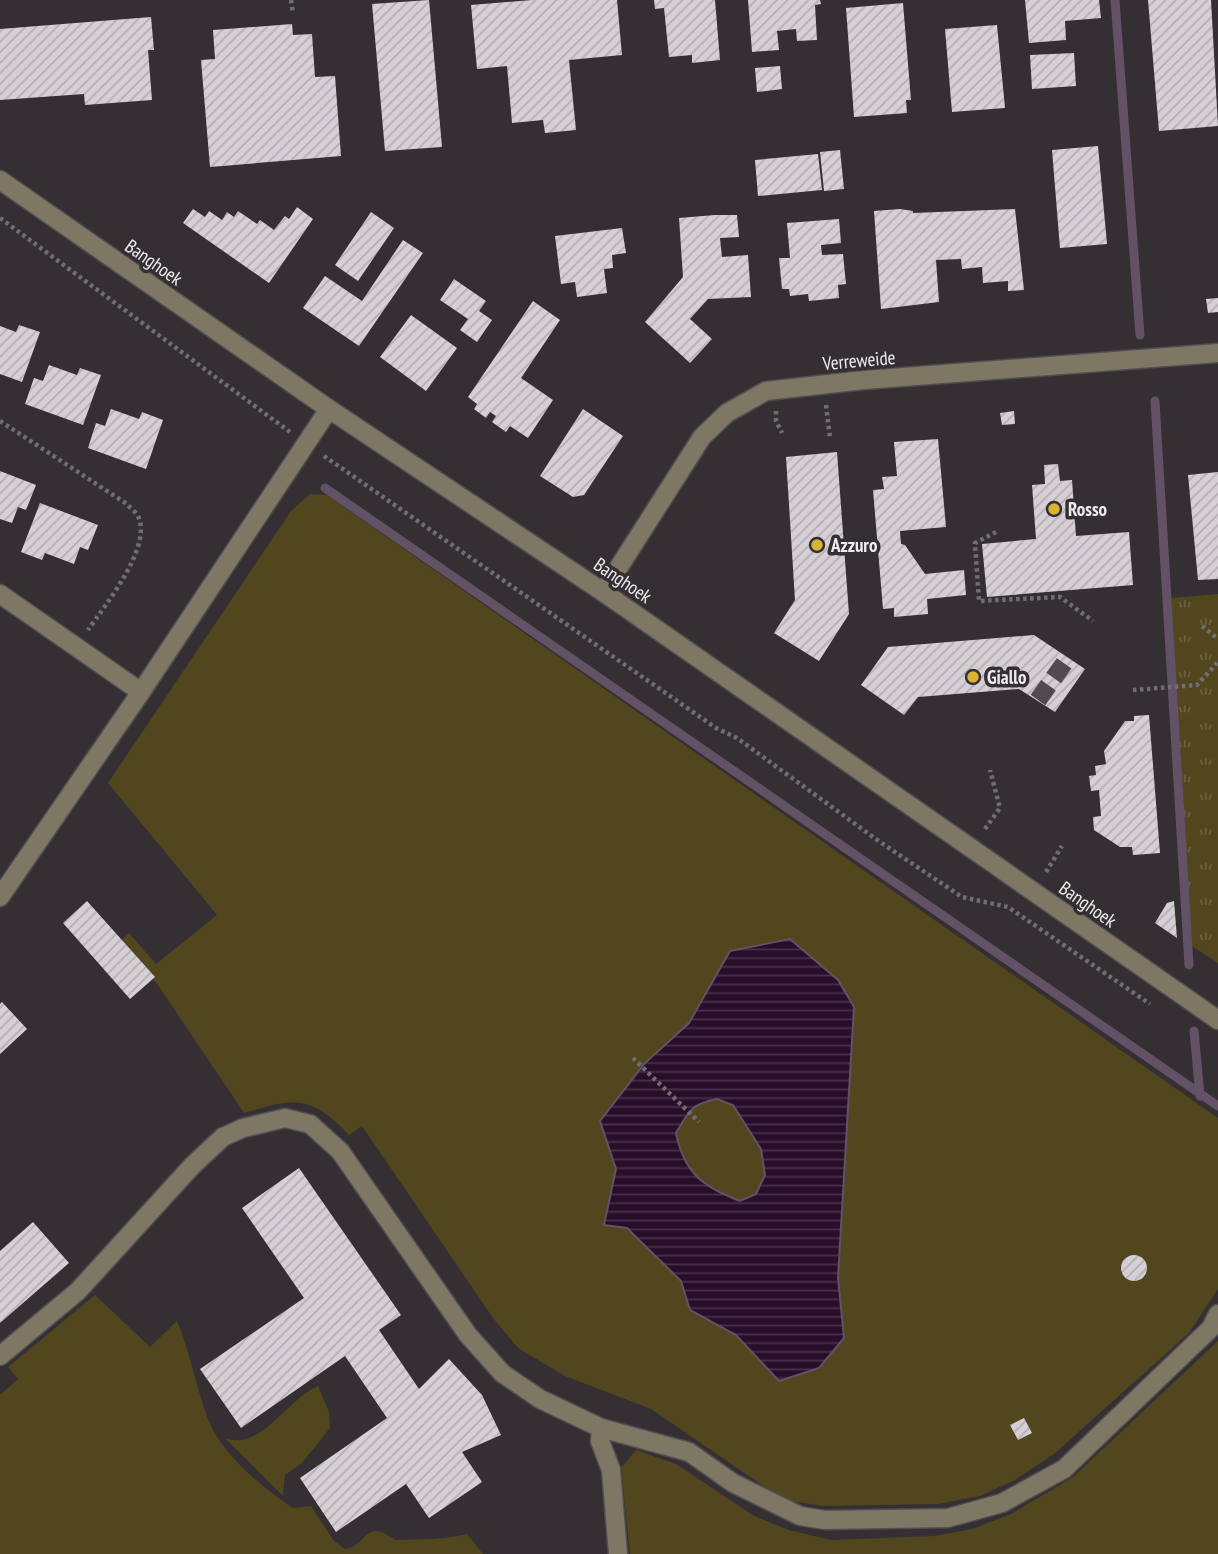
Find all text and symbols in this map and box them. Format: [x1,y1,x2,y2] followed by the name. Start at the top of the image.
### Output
[121,234,188,291] street label: Banghoek
[821,345,897,375] street label: Verreweide
[1068,497,1107,521] place label: Rosso
[1046,501,1062,517] marker: Rosso
[830,533,877,557] place label: Azzuro
[809,537,825,553] marker: Azzuro
[589,552,657,608] street label: Banghoek
[987,665,1026,689] place label: Giallo
[965,669,981,685] marker: Giallo
[1055,876,1122,933] street label: Banghoek

